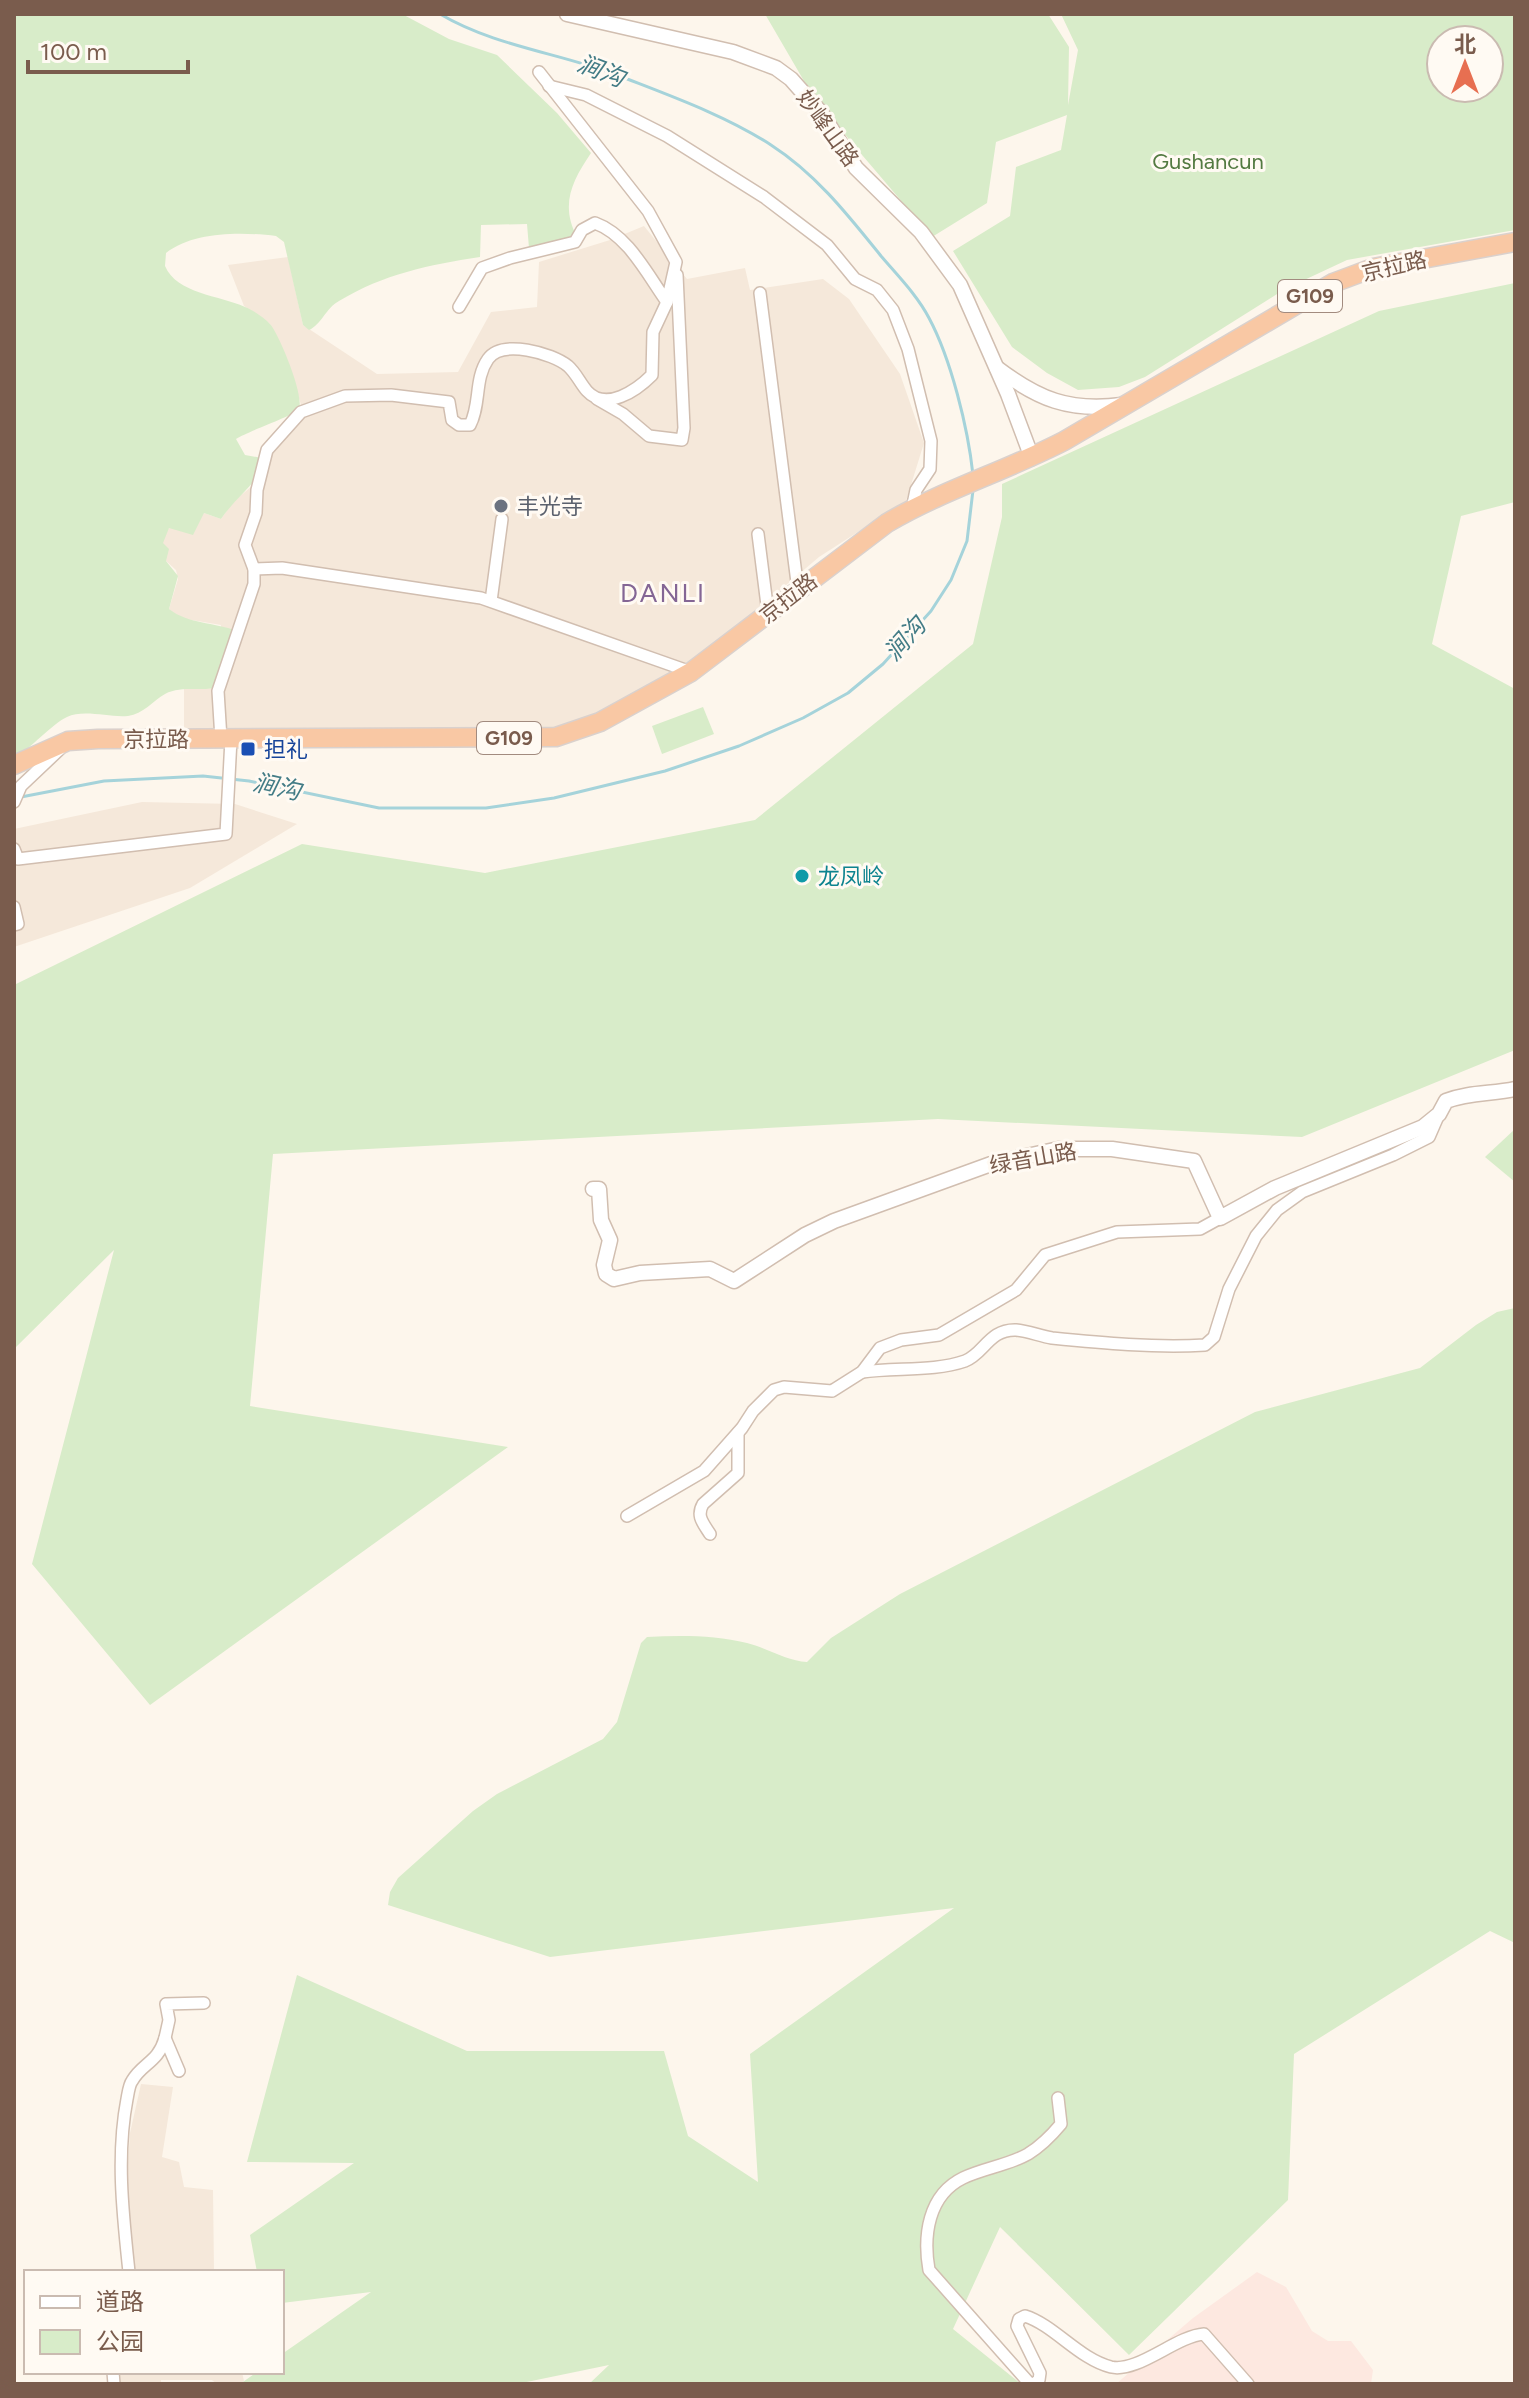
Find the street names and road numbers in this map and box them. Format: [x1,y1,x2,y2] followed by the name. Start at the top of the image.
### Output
[791,85,864,172] street label: 妙峰山路
[1359,246,1429,287] street label: 京拉路
[1278,280,1342,312] road number: G109
[754,567,823,629] street label: 京拉路
[477,722,541,754] road number: G109
[123,726,189,753] street label: 京拉路
[987,1138,1079,1179] street label: 绿音山路

